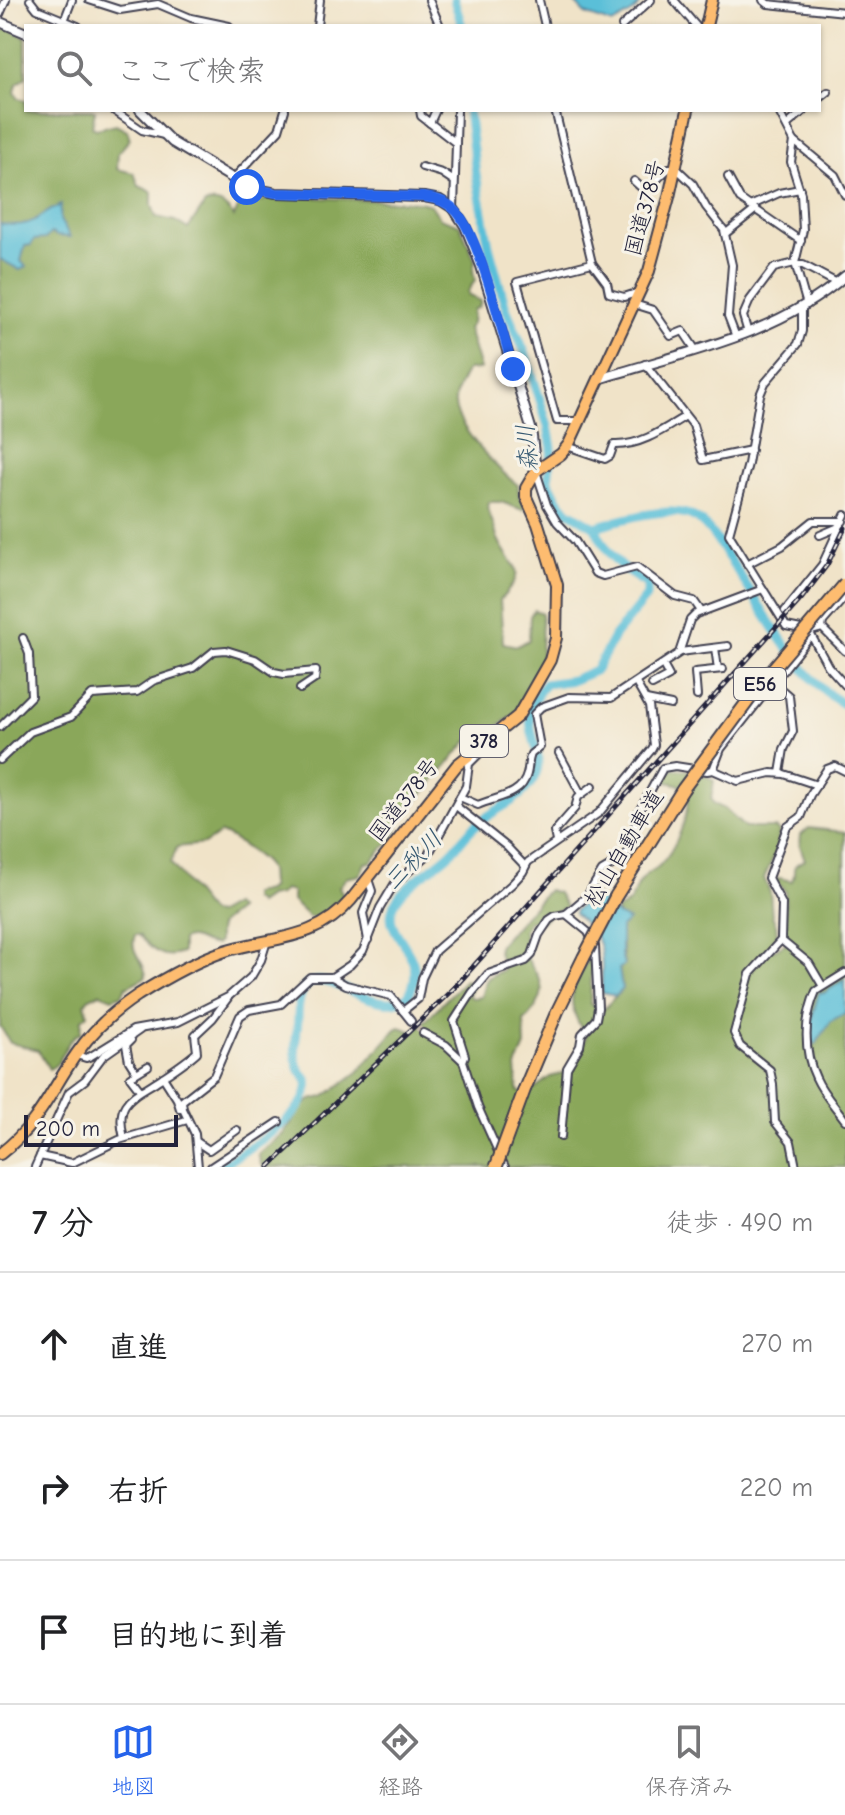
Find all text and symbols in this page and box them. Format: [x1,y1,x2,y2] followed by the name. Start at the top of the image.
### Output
[24,24,821,112] search box
[52,46,96,90] icon: search
[116,54,266,89] text: ここで検索
[620,157,670,259] street label: 国道378号
[229,169,265,205] route start
[495,351,531,387] route end
[511,423,543,473] water label: 森川
[734,668,786,700] road number: E56
[460,725,508,757] road number: 378
[363,753,445,847] street label: 国道378号
[579,785,669,911] street label: 松山自動車道
[378,824,448,896] water label: 三秋川
[24,1111,178,1147] scale bar
[36,1116,100,1142] text: 200 m
[32,1203,93,1243] text: 7 分
[667,1208,813,1238] text: 徒歩 · 490 m
[32,1322,76,1366] icon: ahead
[741,1329,813,1359] text: 270 m
[108,1330,168,1365] text: 直進
[32,1466,76,1510] icon: right
[740,1473,813,1503] text: 220 m
[108,1474,168,1509] text: 右折
[32,1610,76,1654] icon: arrive
[108,1618,288,1653] text: 目的地に到着
[111,1720,156,1800] tab: 地図
[378,1720,423,1800] tab: 経路
[645,1720,734,1800] tab: 保存済み

